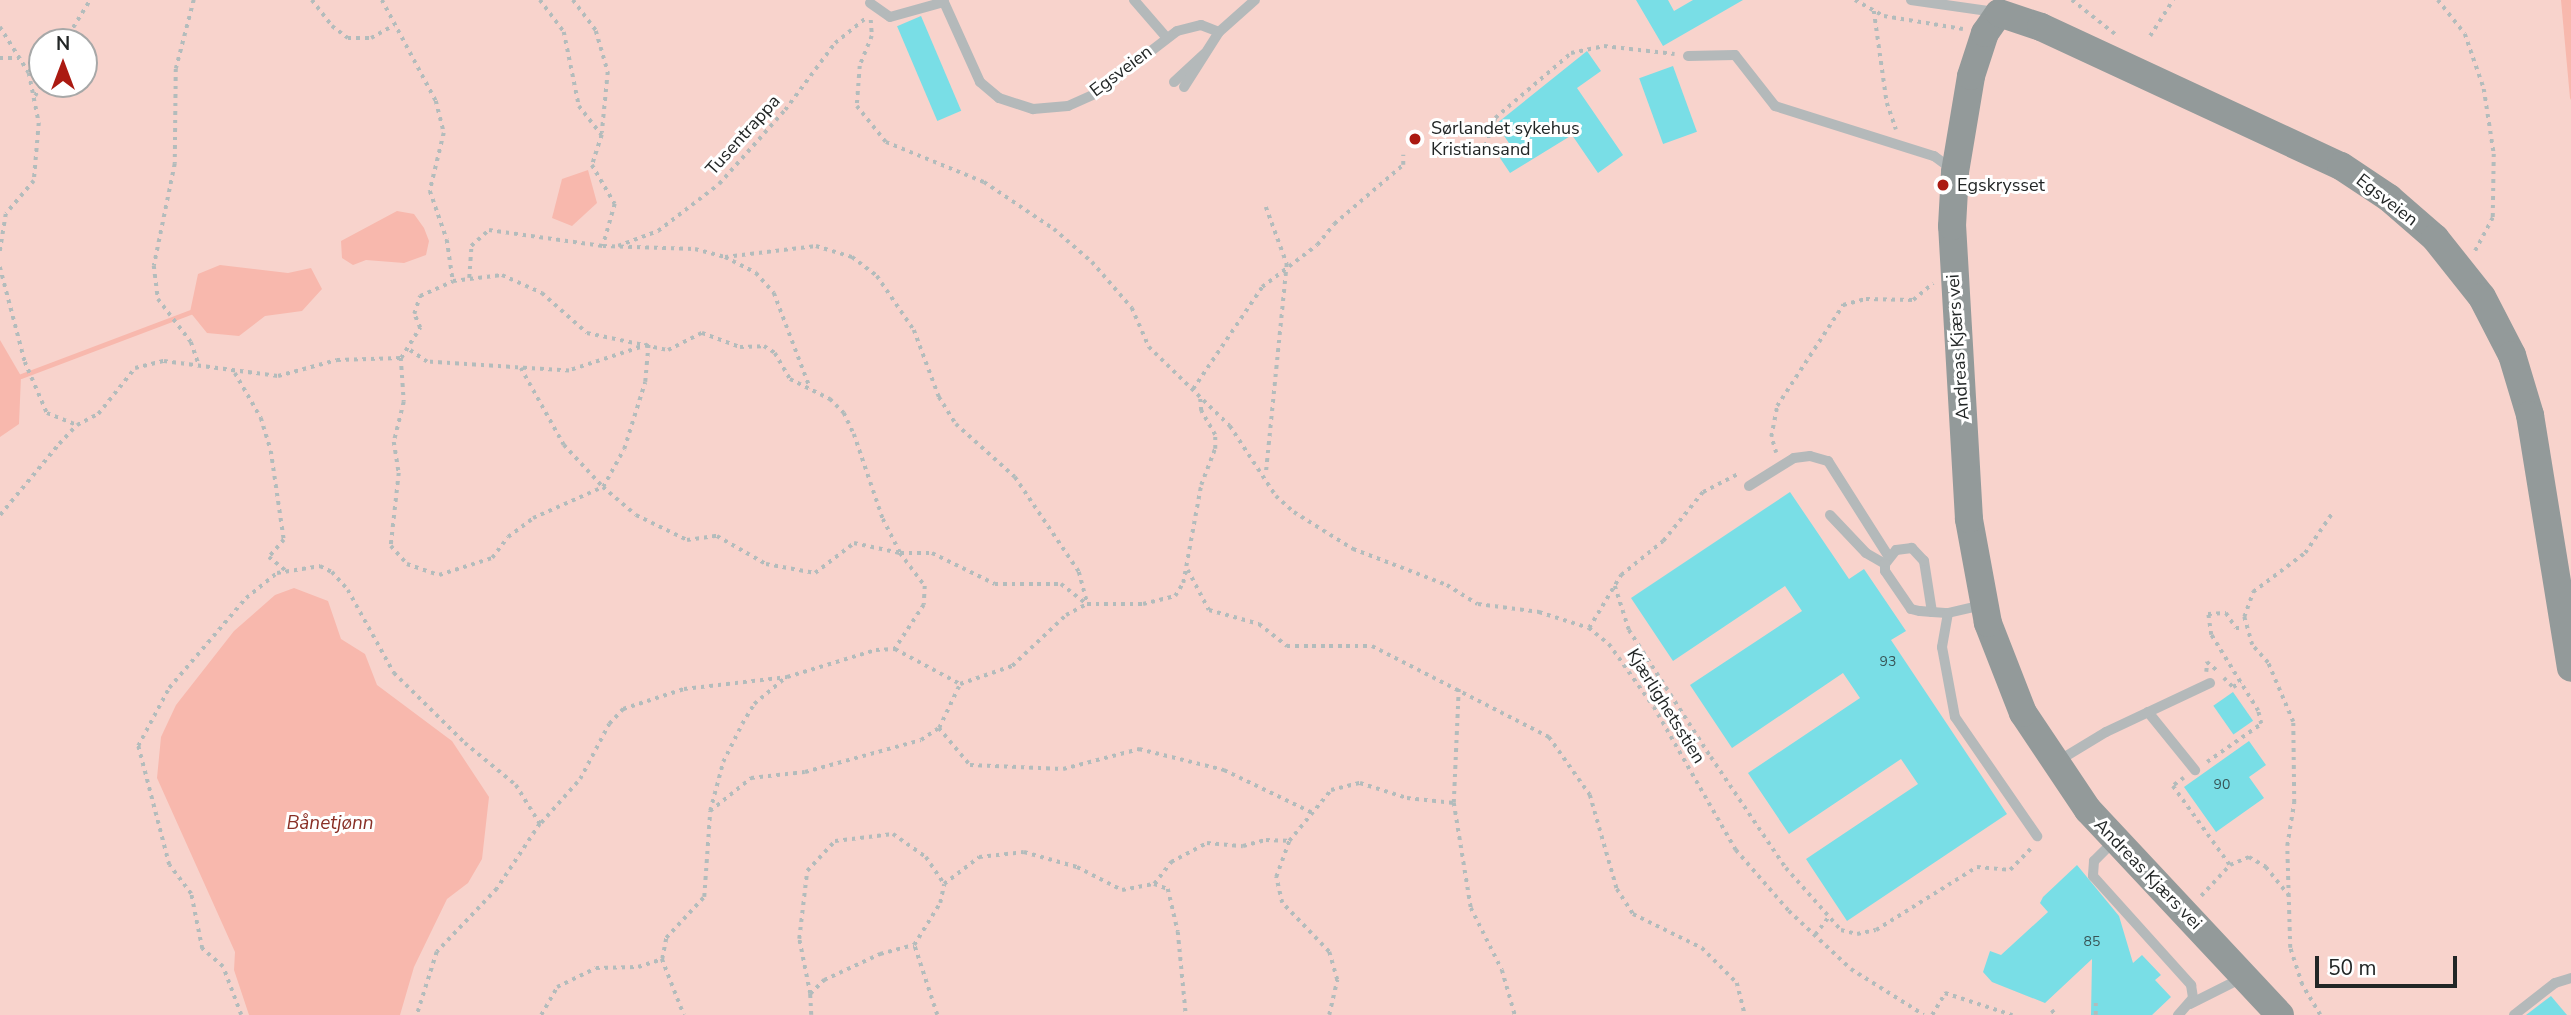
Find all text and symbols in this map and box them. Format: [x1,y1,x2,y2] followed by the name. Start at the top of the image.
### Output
[28,28,98,98] north arrow
[56,31,70,57] text: N
[1086,41,1156,101] street label: Egsveien
[701,90,785,180] street label: Tusentrappa
[1431,118,1580,160] place label: Sørlandet sykehus Kristiansand
[1405,129,1425,149] marker: Sørlandet sykehus Kristiansand
[2352,169,2422,231] street label: Egsveien
[1957,174,2045,196] place label: Egskrysset
[1935,177,1951,193] marker: Egskrysset
[1942,273,1974,421] street label: Andreas Kjærs vei
[1622,645,1710,767] street label: Kjærlighetsstien
[1880,654,1896,670] house number: 93
[2214,777,2230,793] house number: 90
[286,813,374,835] water label: Bånetjønn
[2089,814,2207,934] street label: Andreas Kjærs vei
[2084,934,2100,950] house number: 85
[2319,942,2461,986] scale bar
[2328,954,2377,982] text: 50 m

